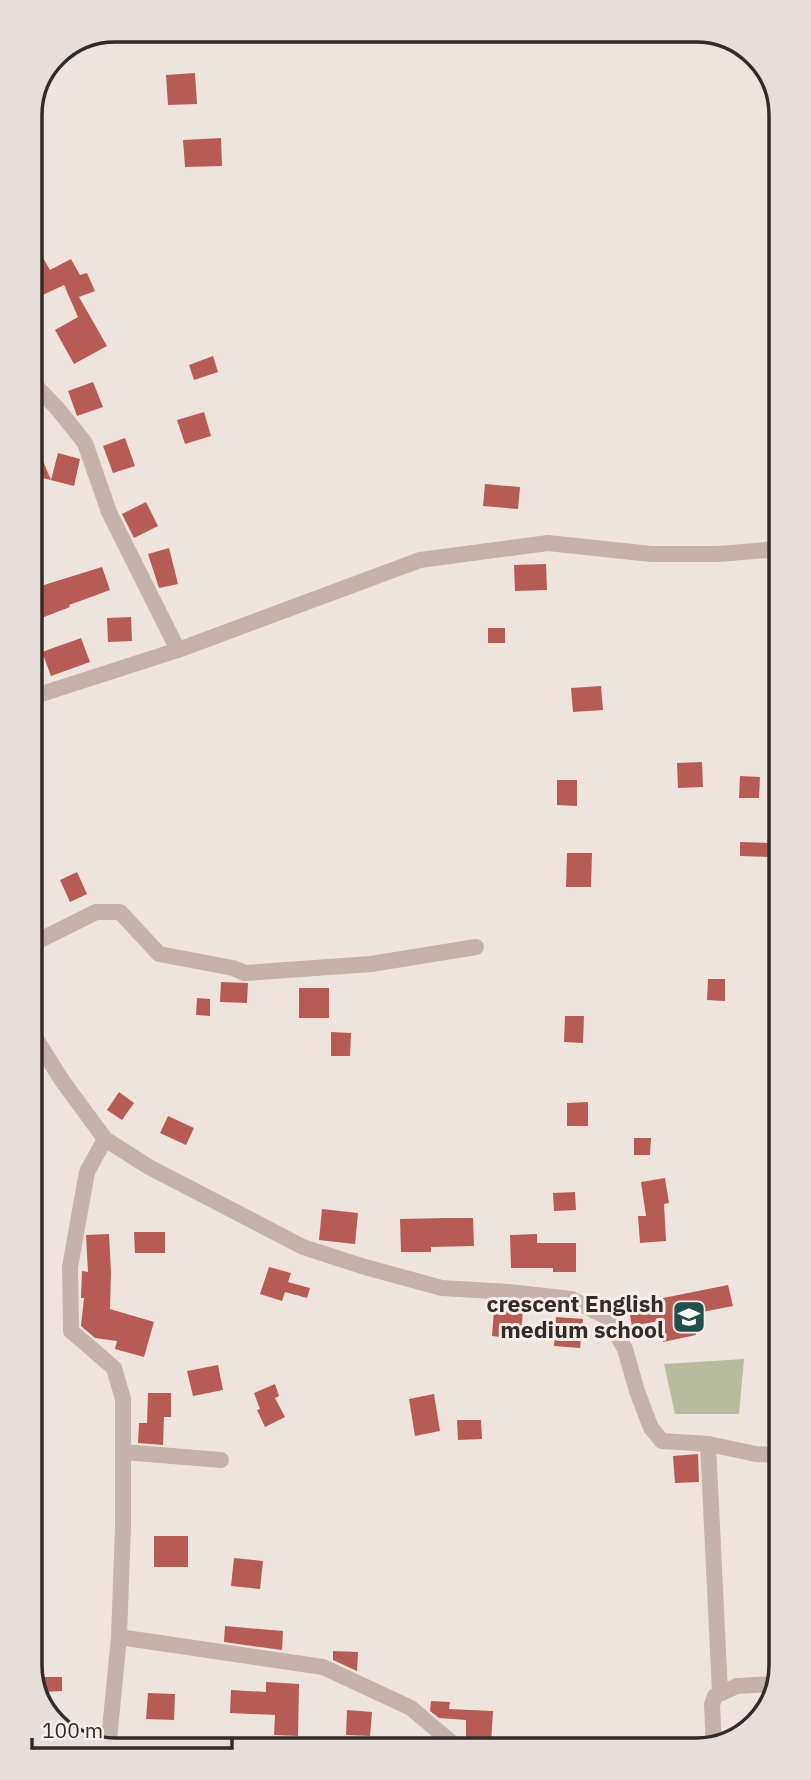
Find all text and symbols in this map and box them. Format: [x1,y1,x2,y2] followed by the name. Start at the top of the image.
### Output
[487,1288,664,1344] place label: crescent English medium school
[670,1298,708,1336] school or university icon: crescent English medium school
[32,1706,231,1750] scale bar
[42,1716,103,1744] text: 100 m

